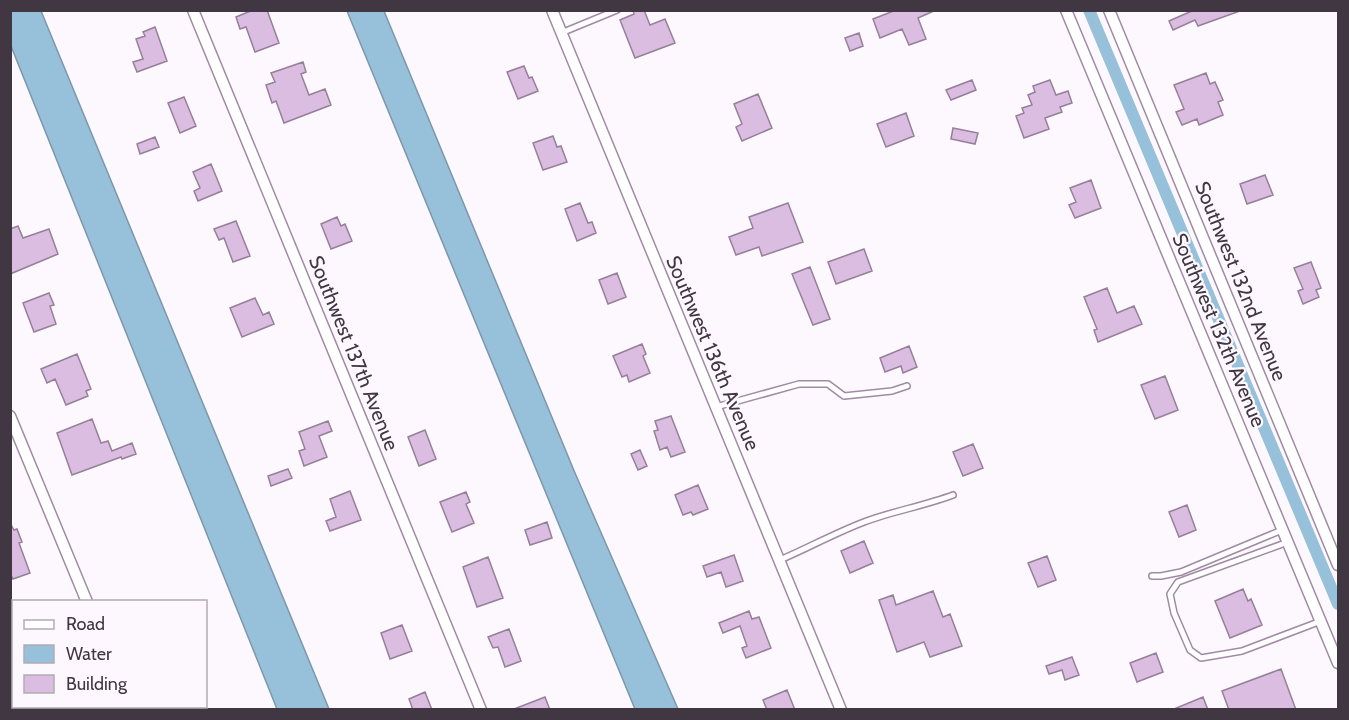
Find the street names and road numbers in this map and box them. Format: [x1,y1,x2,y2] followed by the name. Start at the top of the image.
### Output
[1190,178,1292,384] street label: Southwest 132nd Avenue
[1167,230,1271,430] street label: Southwest 132th Avenue
[304,252,404,454] street label: Southwest 137th Avenue
[661,252,765,454] street label: Southwest 136th Avenue

